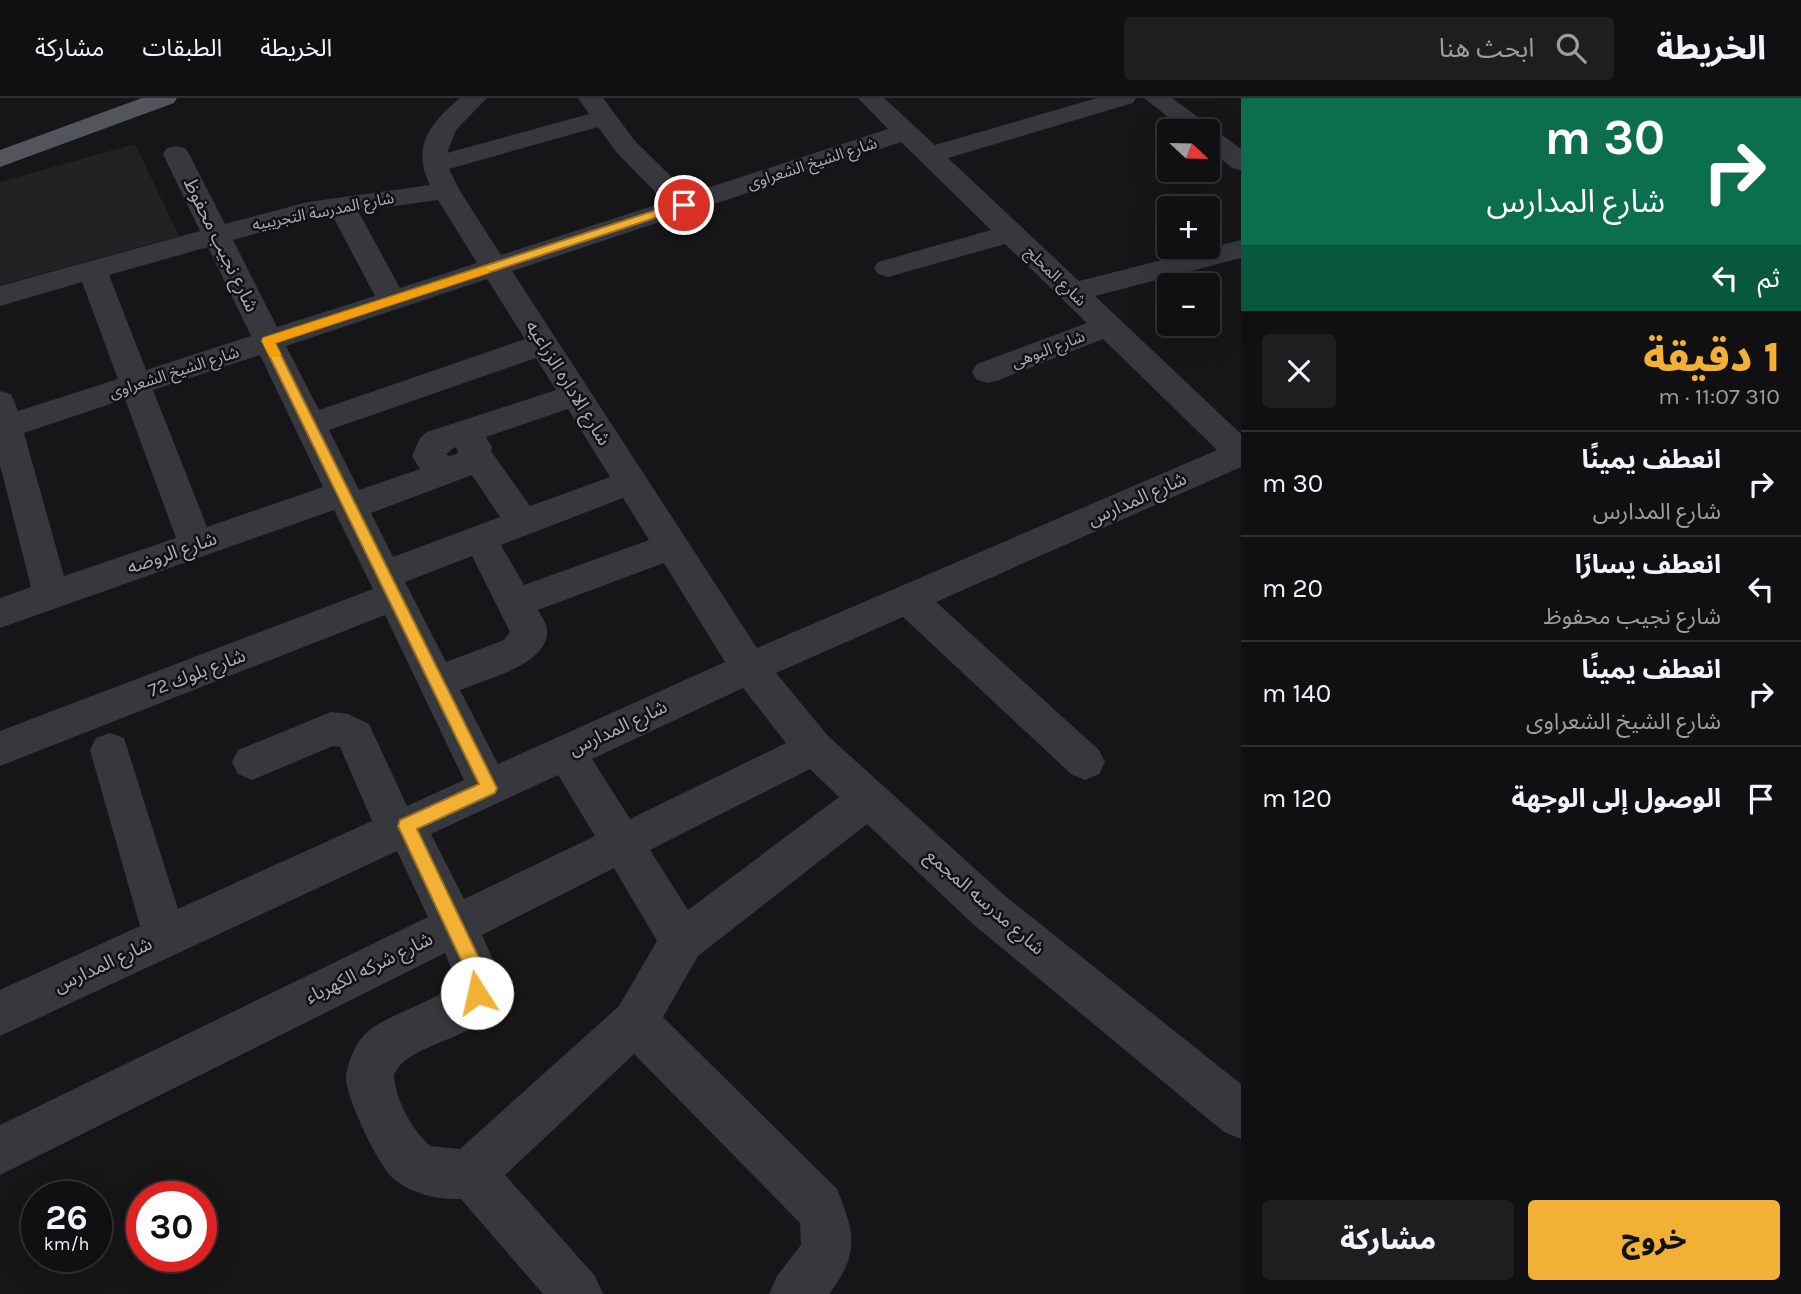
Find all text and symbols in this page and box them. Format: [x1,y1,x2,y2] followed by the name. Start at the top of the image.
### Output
[1124,17,1614,80] search box
[1552,29,1590,67] icon: search
[1656,29,1766,67] text: الخريطة
[1439,33,1534,64] text: ابحث هنا
[35,34,104,62] text: مشاركة
[142,34,222,62] text: الطبقات
[260,34,332,62] text: الخريطة
[1545,109,1665,166] text: 30 m
[1157,119,1220,182] north arrow
[1157,119,1220,336] map controls
[1689,126,1780,217] icon: right
[745,133,880,196] street label: شارع الشيخ الشعراوى
[177,174,263,317] street label: شارع نجيب محفوظ
[654,175,714,235] pin
[1486,183,1665,220] text: شارع المدارس
[665,186,703,224] icon: arrive
[250,188,396,237] street label: شارع المدرسة التجريبيه
[1157,196,1220,259] button: +
[1019,242,1091,312] street label: شارع المحلج
[1706,259,1744,297] icon: left
[1758,263,1780,294] text: ثم
[1157,273,1220,336] button: −
[519,317,615,451] street label: شارع الاداره الزراعيه
[1009,326,1088,374] street label: شارع البوهى
[1643,332,1780,382] text: 1 دقيقة
[1262,334,1336,408] button: close
[107,342,242,405] street label: شارع الشيخ الشعراوى
[1658,383,1780,410] text: 310 m · 11:07
[1581,444,1721,475] text: انعطف يمينًا
[1742,465,1780,503] icon: right
[1084,467,1191,532] street label: شارع المدارس
[1262,468,1323,499] text: 30 m
[1593,498,1721,525] text: شارع المدارس
[124,527,220,580] street label: شارع الروضه
[1575,549,1721,580] text: انعطف يسارًا
[1742,570,1780,608] icon: left
[1262,573,1323,604] text: 20 m
[1544,603,1721,630] text: شارع نجيب محفوظ
[145,644,250,704] street label: شارع بلوك 72
[1581,654,1721,685] text: انعطف يمينًا
[1742,675,1780,713] icon: right
[1262,678,1331,709] text: 140 m
[565,696,672,762] street label: شارع المدارس
[1526,708,1721,735] text: شارع الشيخ الشعراوى
[1742,780,1780,818] icon: arrive
[1262,783,1332,814] text: 120 m
[1512,783,1721,814] text: الوصول إلى الوجهة
[919,844,1049,962] street label: شارع مدرسه المجمع
[302,928,437,1010] street label: شارع شركه الكهرباء
[50,933,157,999] street label: شارع المدارس
[440,956,514,1030] position arrow
[126,1181,217,1272] speed limit sign: 30
[45,1197,88,1238] text: 26
[1262,1200,1514,1280] button: مشاركة
[1528,1200,1780,1280] button: خروج
[44,1233,89,1255] text: km/h

